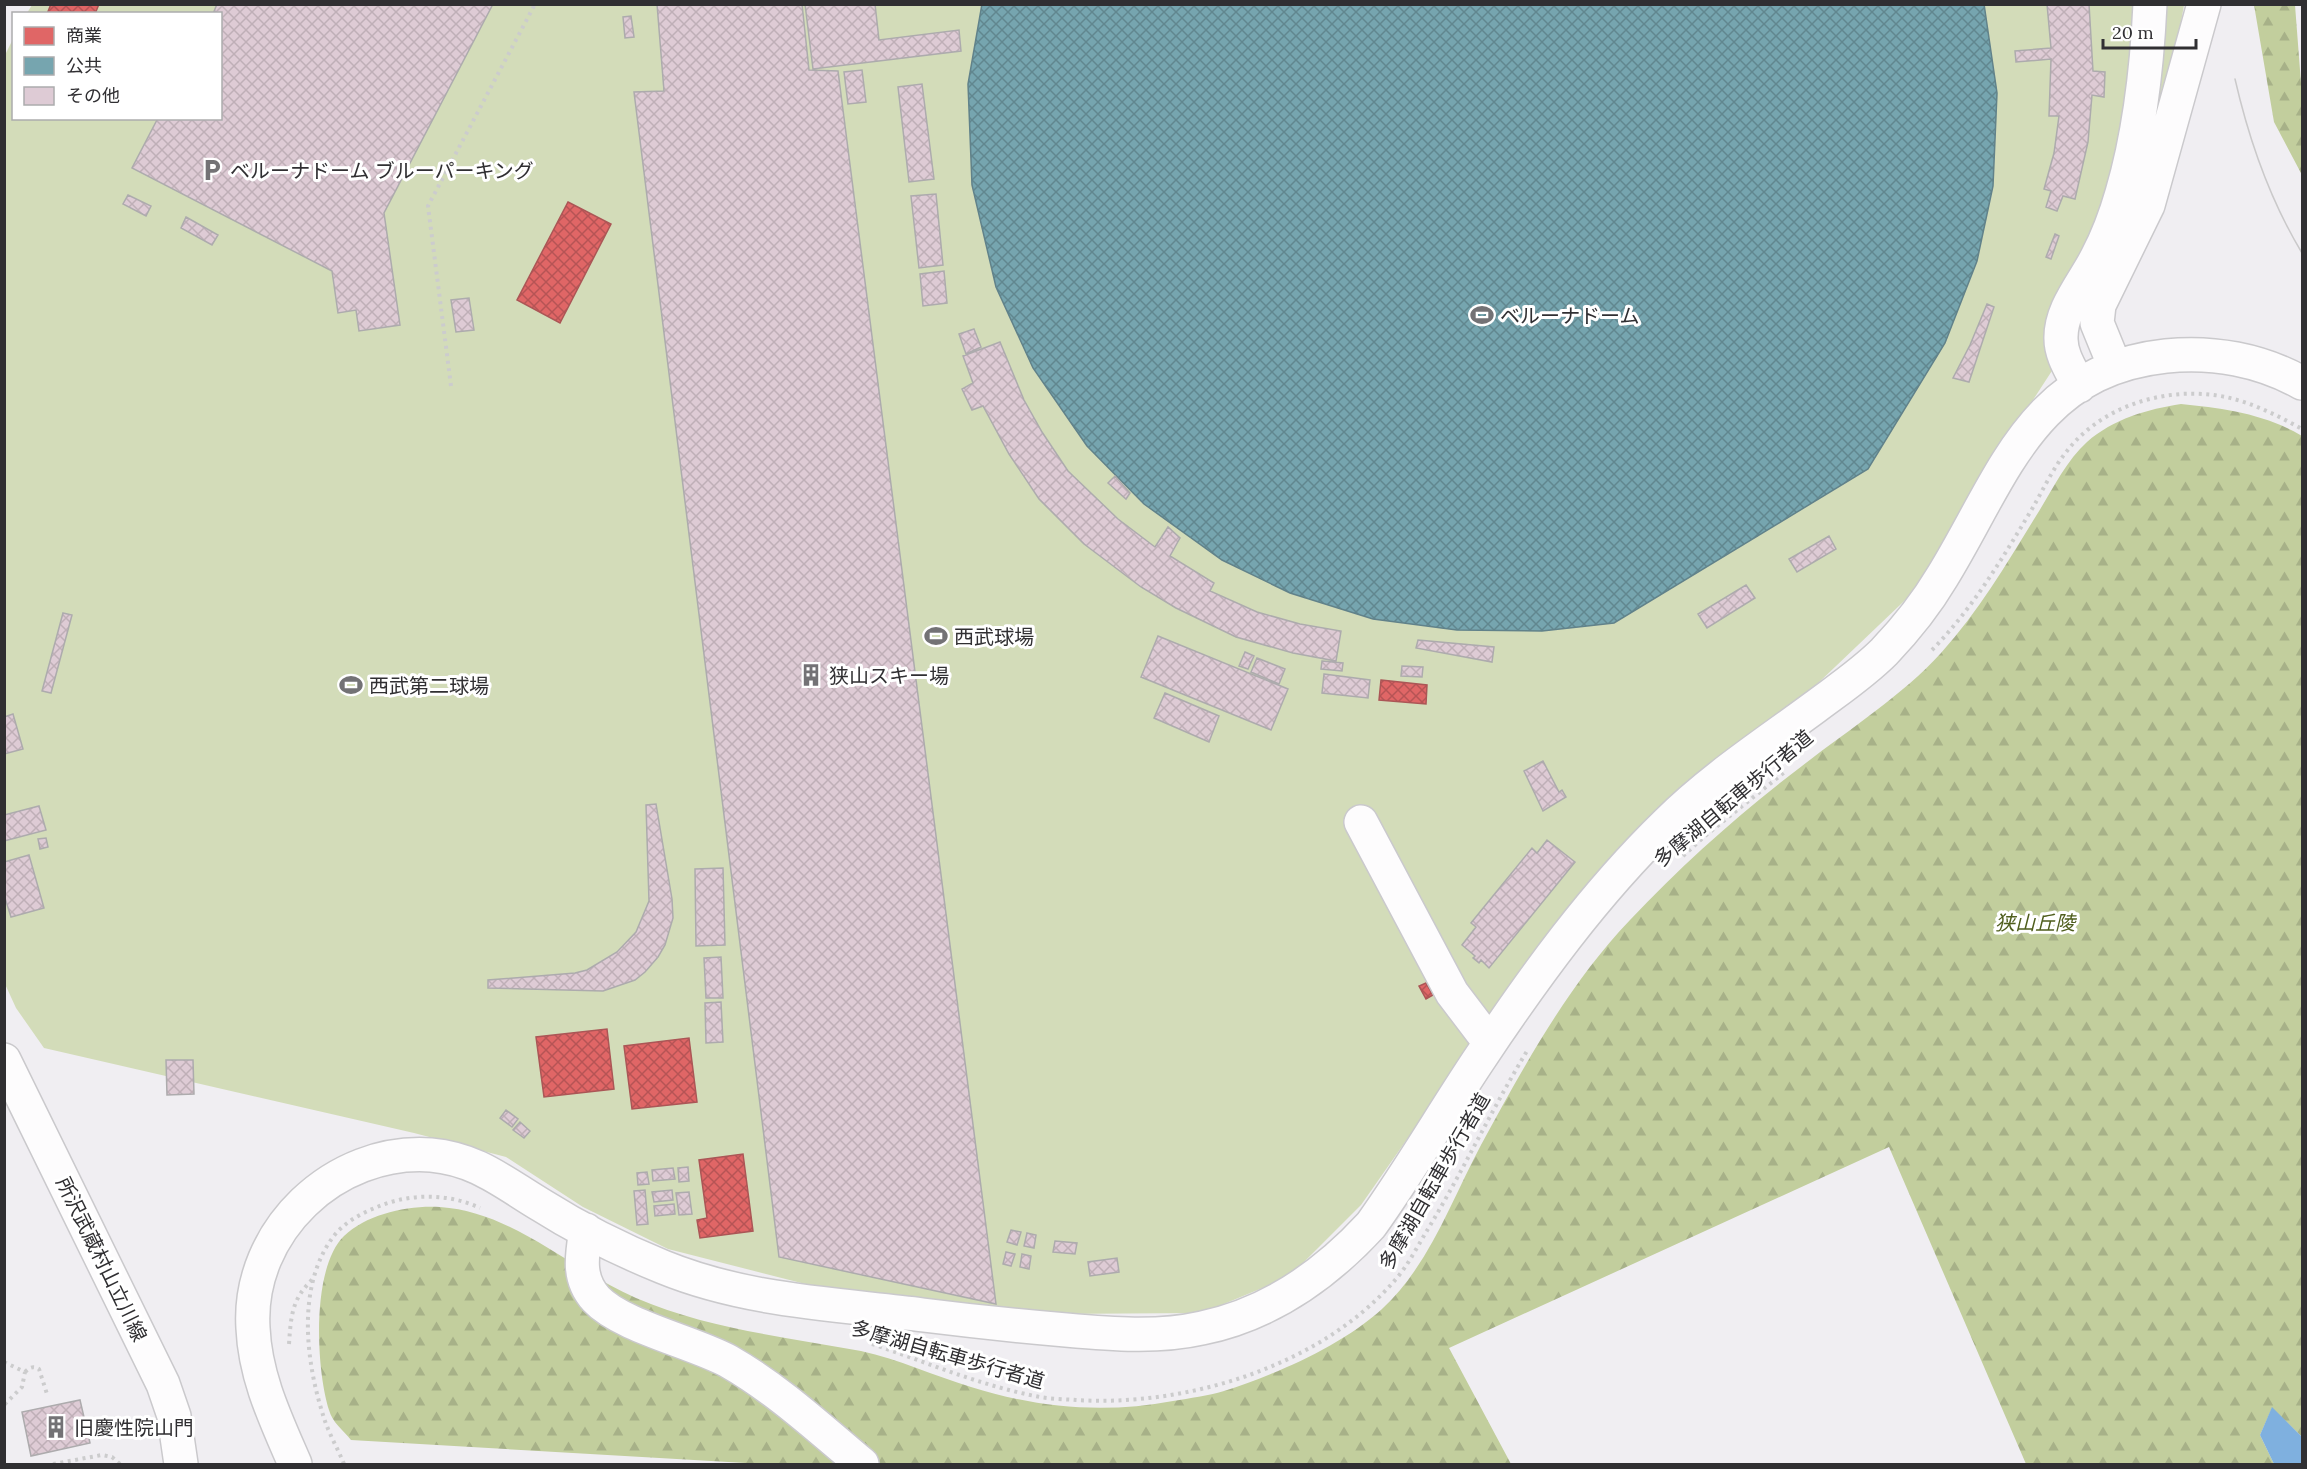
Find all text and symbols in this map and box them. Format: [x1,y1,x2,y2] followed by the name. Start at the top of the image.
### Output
[12,12,222,120] legend
[2103,12,2196,50] scale bar
[2112,21,2154,44] text: 20 m
[66,24,102,47] text: 商業
[66,54,102,77] text: 公共
[66,84,120,107] text: その他
[199,157,225,183] parking icon: ベルーナドーム ブルーパーキング
[230,158,534,183] place label: ベルーナドーム ブルーパーキング
[1469,302,1495,328] sports icon: ベルーナドーム
[1500,303,1639,328] place label: ベルーナドーム
[923,623,949,649] sports icon: 西武球場
[954,624,1034,649] place label: 西武球場
[798,662,824,688] building icon: 狭山スキー場
[829,663,949,688] place label: 狭山スキー場
[338,672,364,698] sports icon: 西武第二球場
[369,673,489,698] place label: 西武第二球場
[1648,724,1818,872] street label: 多摩湖自転車歩行者道
[1995,910,2078,935] park label: 狭山丘陵
[1373,1088,1495,1274] street label: 多摩湖自転車歩行者道
[51,1173,153,1345] street label: 所沢武蔵村山立川線
[848,1314,1048,1394] street label: 多摩湖自転車歩行者道
[43,1414,69,1440] building icon: 旧慶性院山門
[74,1415,194,1440] place label: 旧慶性院山門

